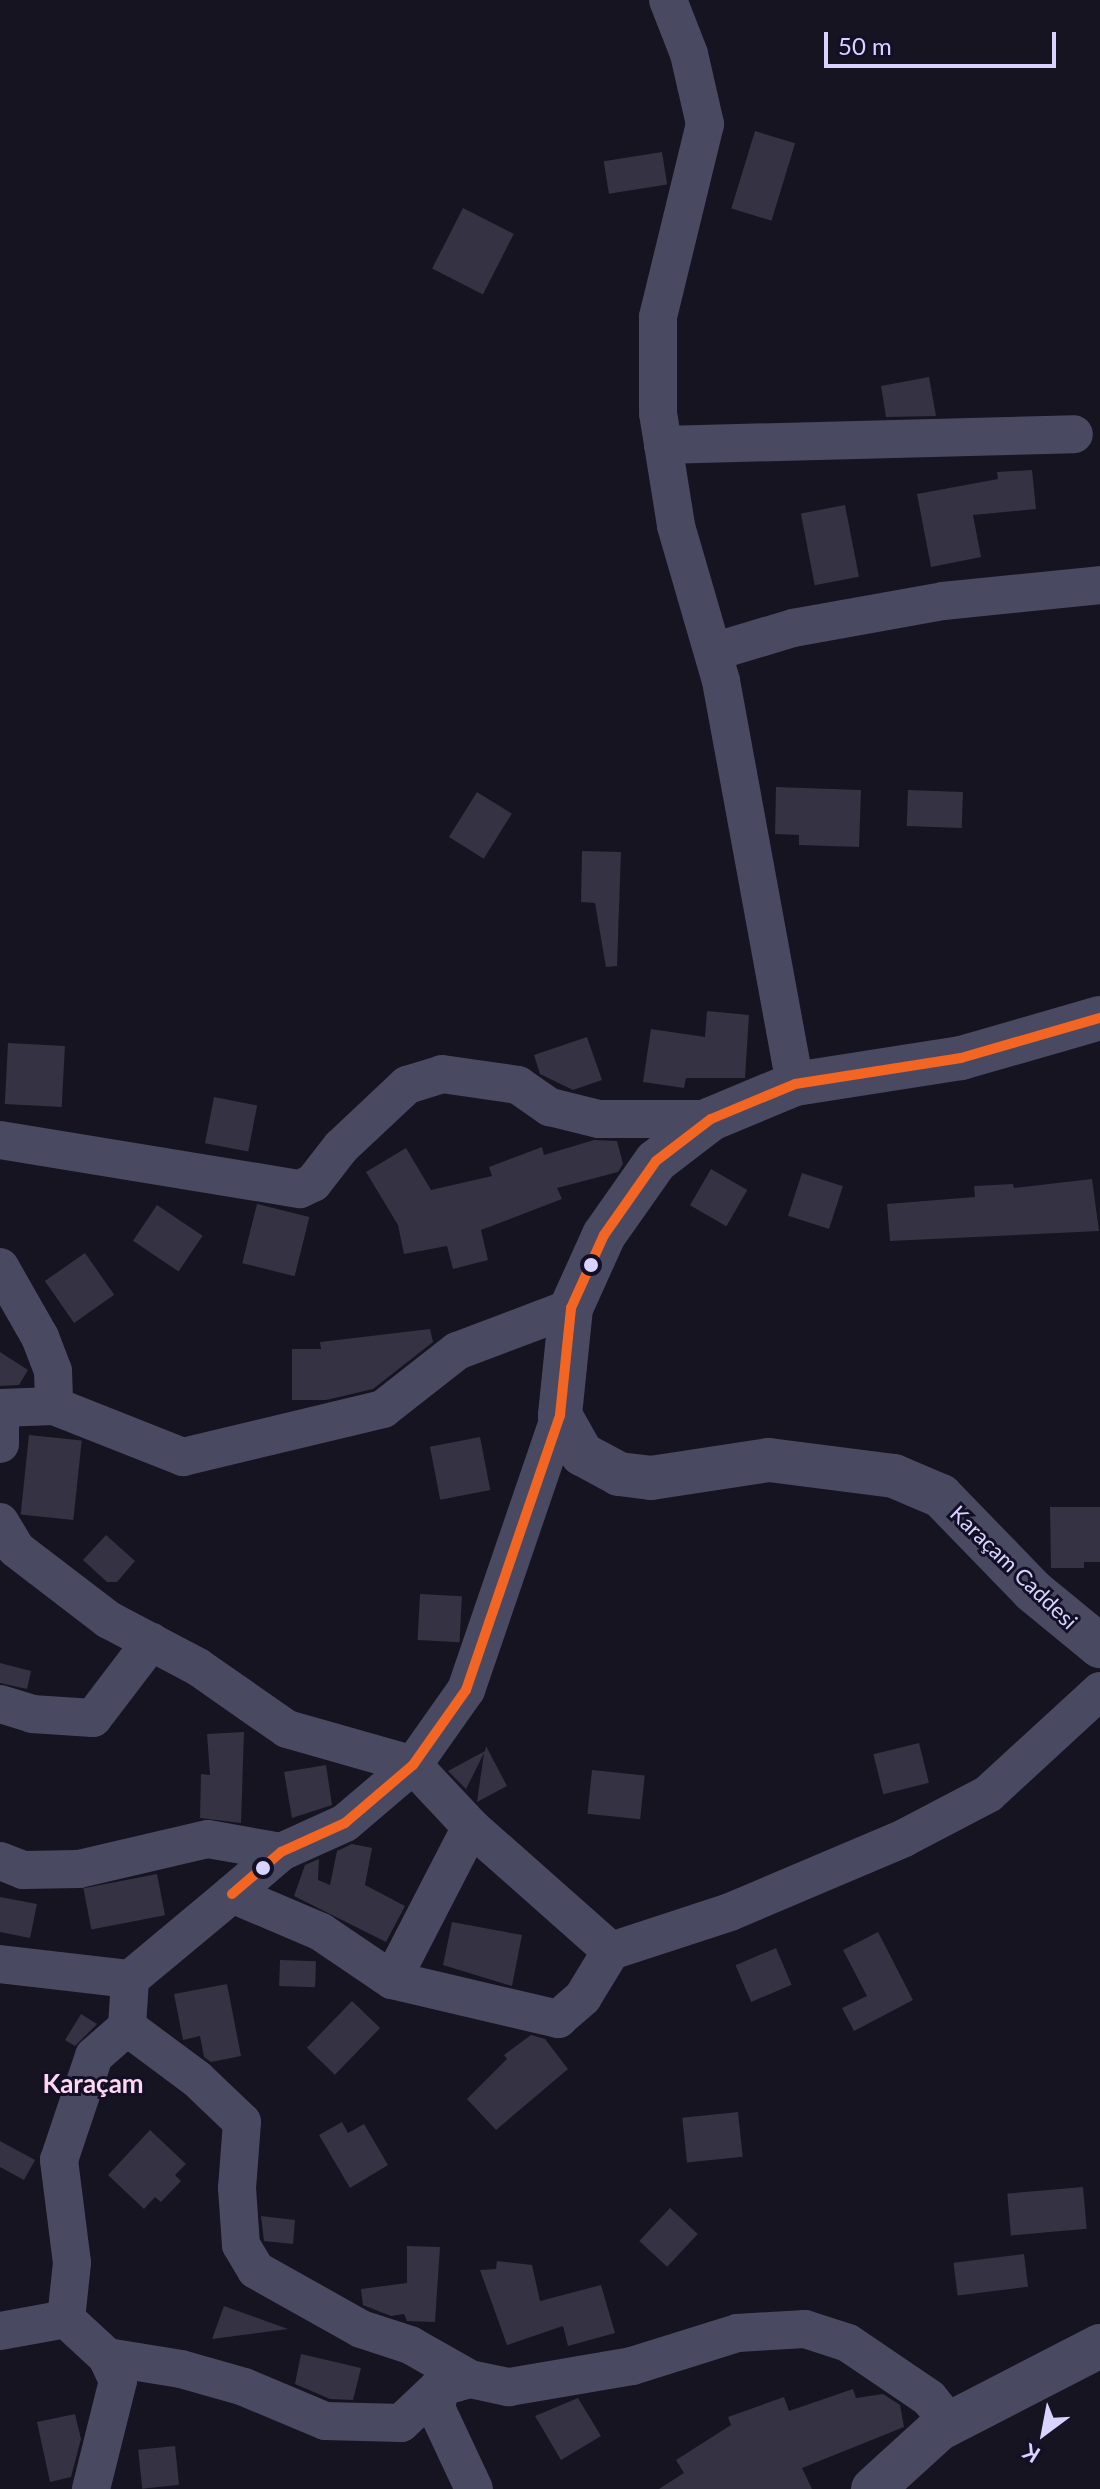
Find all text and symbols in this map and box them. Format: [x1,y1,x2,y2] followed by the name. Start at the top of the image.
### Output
[828,16,1060,66] scale bar
[838,31,892,60] text: 50 m
[583,1257,599,1273] unlabelled marker
[945,1500,1083,1634] street label: Karaçam Caddesi
[255,1860,271,1876] unlabelled marker
[42,2068,144,2100] district label: Karaçam
[1004,2393,1084,2473] north arrow
[1017,2438,1045,2469] text: K

